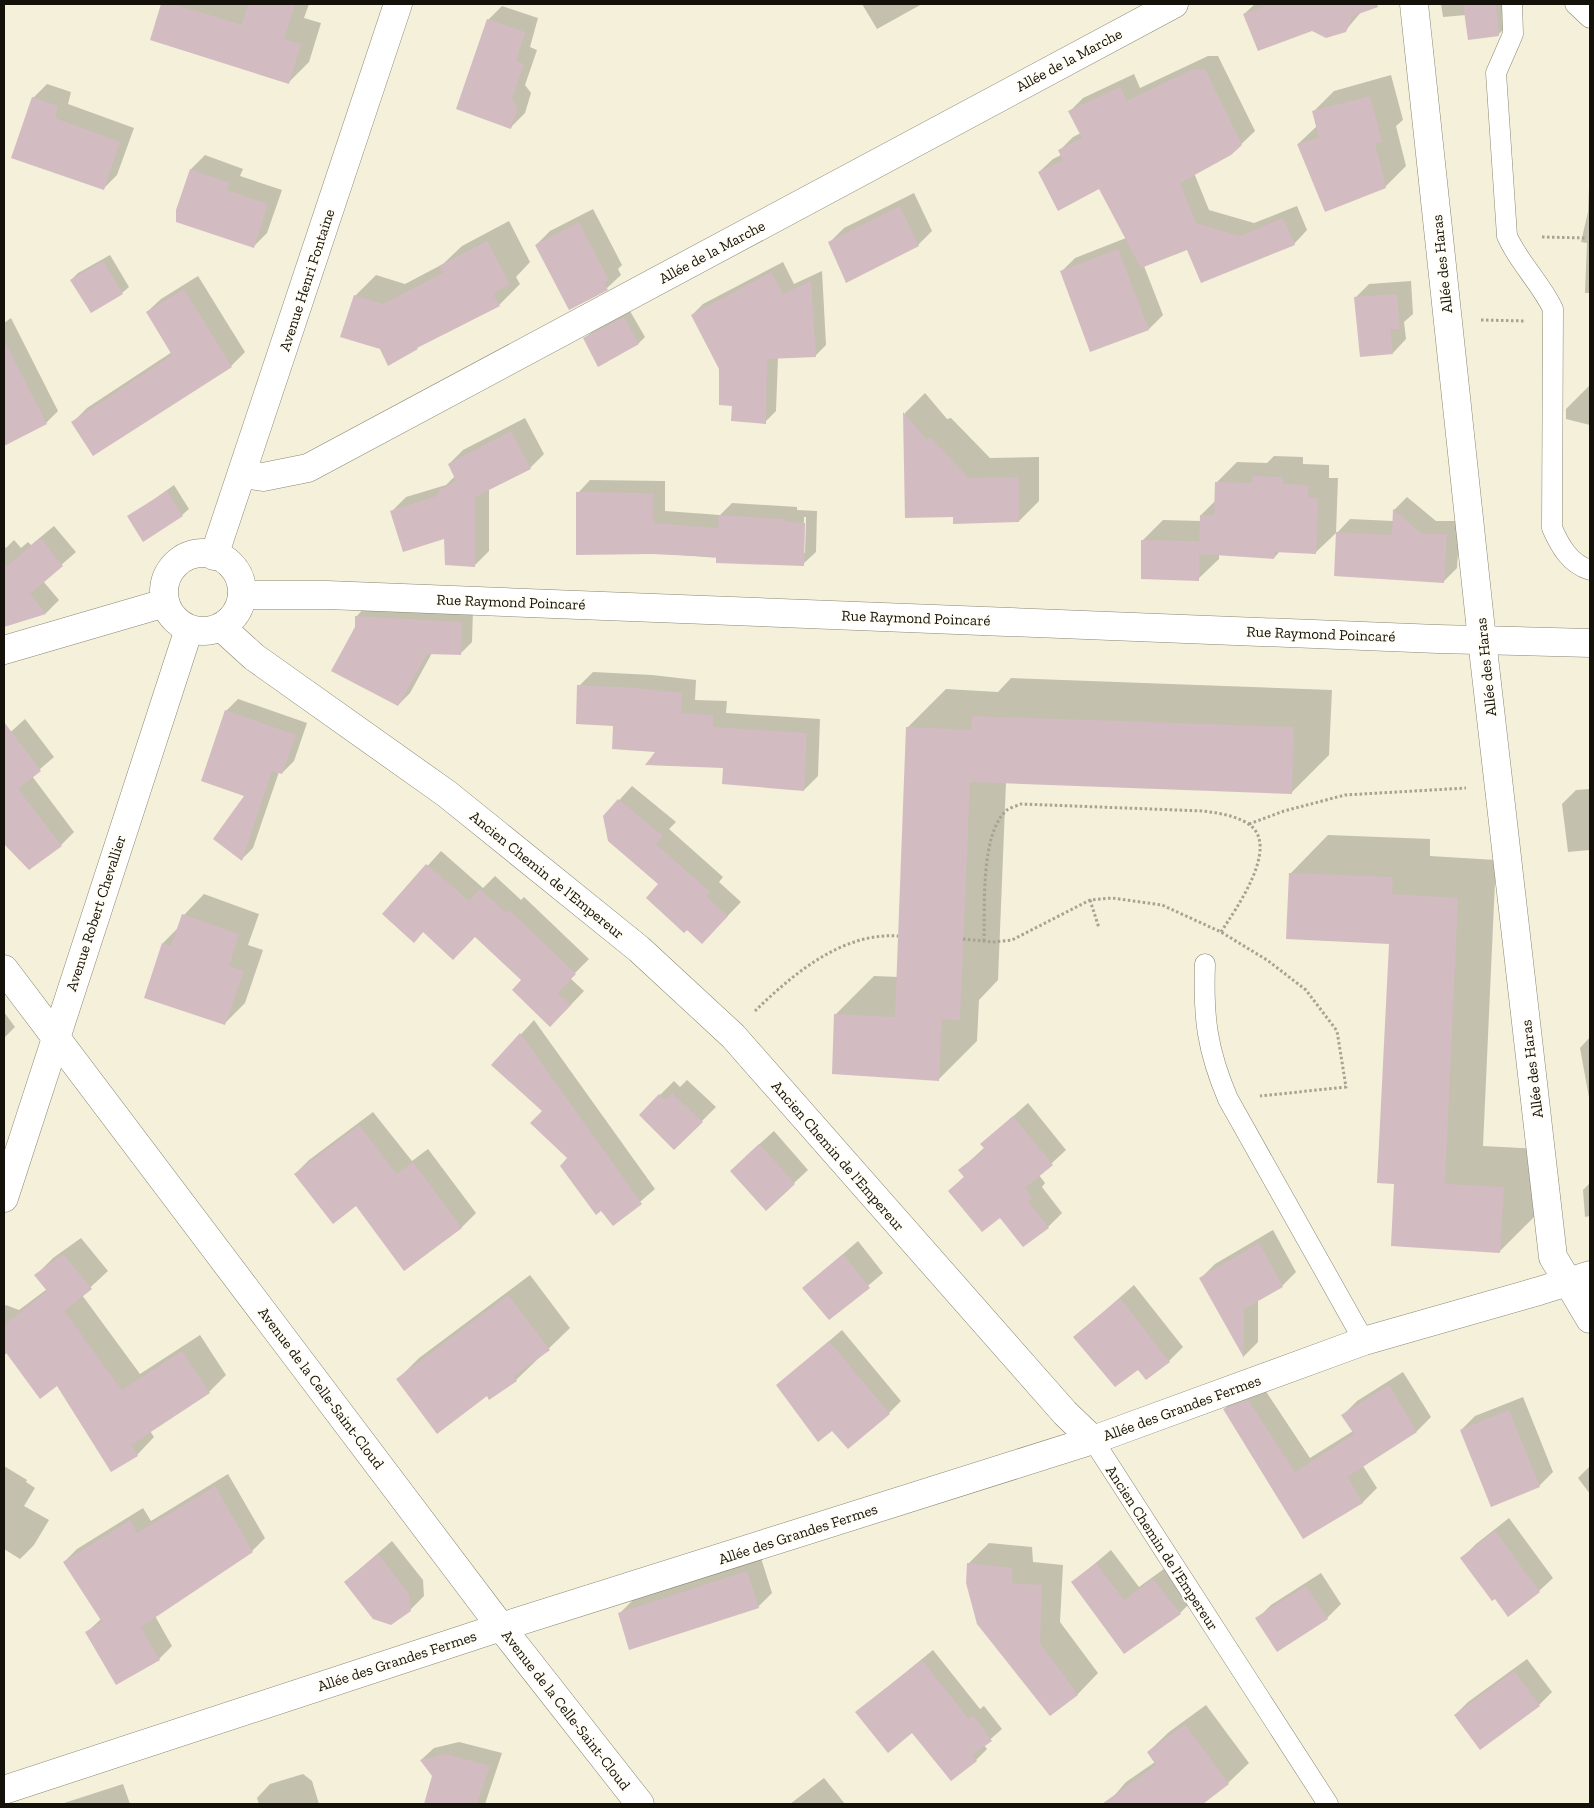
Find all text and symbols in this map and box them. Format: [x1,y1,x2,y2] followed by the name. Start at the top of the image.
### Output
[1013,24,1125,96] street label: Allée de la Marche
[275,207,339,353] street label: Avenue Henri Fontaine
[1428,214,1456,314] street label: Allée des Haras
[656,216,768,288] street label: Allée de la Marche
[436,590,586,614] street label: Rue Raymond Poincaré
[841,606,991,630] street label: Rue Raymond Poincaré
[1472,617,1500,717] street label: Allée des Haras
[1246,622,1396,646] street label: Rue Raymond Poincaré
[466,807,628,943] street label: Ancien Chemin de l'Empereur
[62,833,130,993] street label: Avenue Robert Chevallier
[1517,1019,1547,1119] street label: Allée des Haras
[768,1077,908,1235] street label: Ancien Chemin de l'Empereur
[254,1303,388,1473] street label: Avenue de la Celle-Saint-Cloud
[1101,1371,1263,1445] street label: Allée des Grandes Fermes
[1102,1462,1222,1634] street label: Ancien Chemin de l'Empereur
[716,1500,880,1568] street label: Allée des Grandes Fermes
[498,1626,635,1794] street label: Avenue de la Celle-Saint-Cloud
[315,1627,479,1695] street label: Allée des Grandes Fermes

